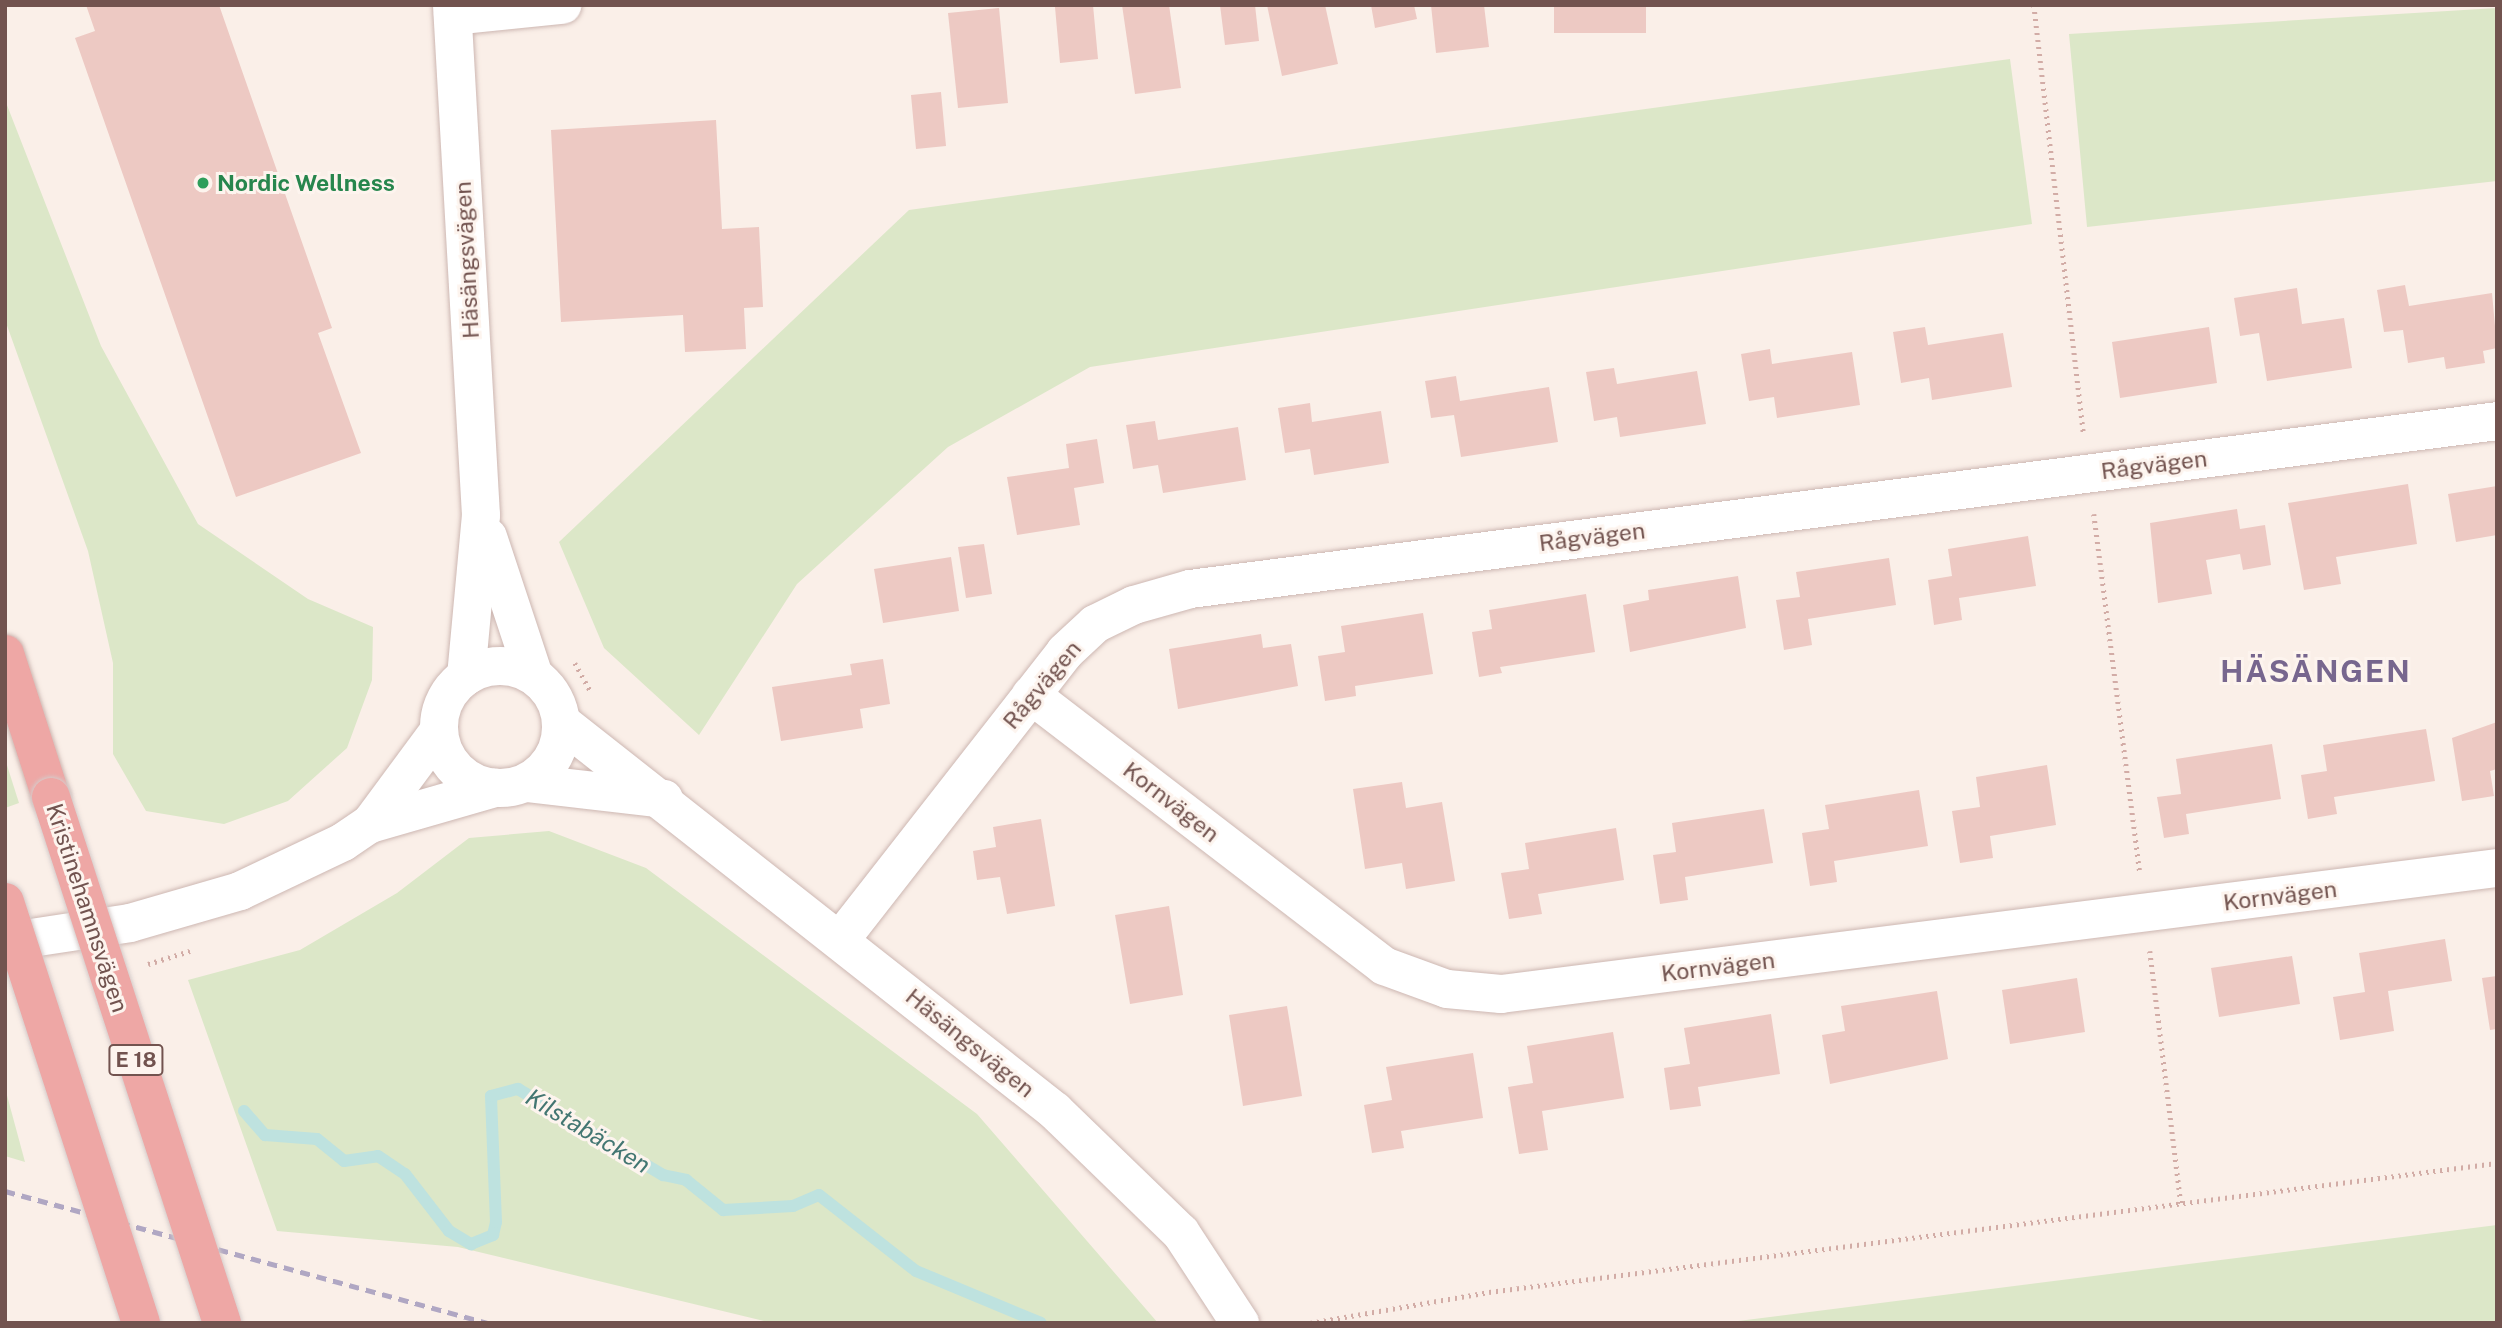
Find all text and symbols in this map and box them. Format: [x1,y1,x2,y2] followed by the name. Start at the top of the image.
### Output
[217,169,395,197] place label: Nordic Wellness
[195,175,211,191] marker: Nordic Wellness
[449,181,485,339] street label: Häsängsvägen
[2099,445,2209,485] street label: Rågvägen
[1537,517,1647,557] street label: Rågvägen
[997,635,1087,735] street label: Rågvägen
[2221,653,2411,689] district label: HÄSÄNGEN
[1118,756,1224,848] street label: Kornvägen
[40,800,134,1016] street label: Kristinehamnsvägen
[2222,875,2338,917] street label: Kornvägen
[1660,946,1776,988] street label: Kornvägen
[900,983,1040,1103] street label: Häsängsvägen
[108,1042,164,1078] road number: E 18
[521,1083,655,1179] water label: Kilstabäcken

